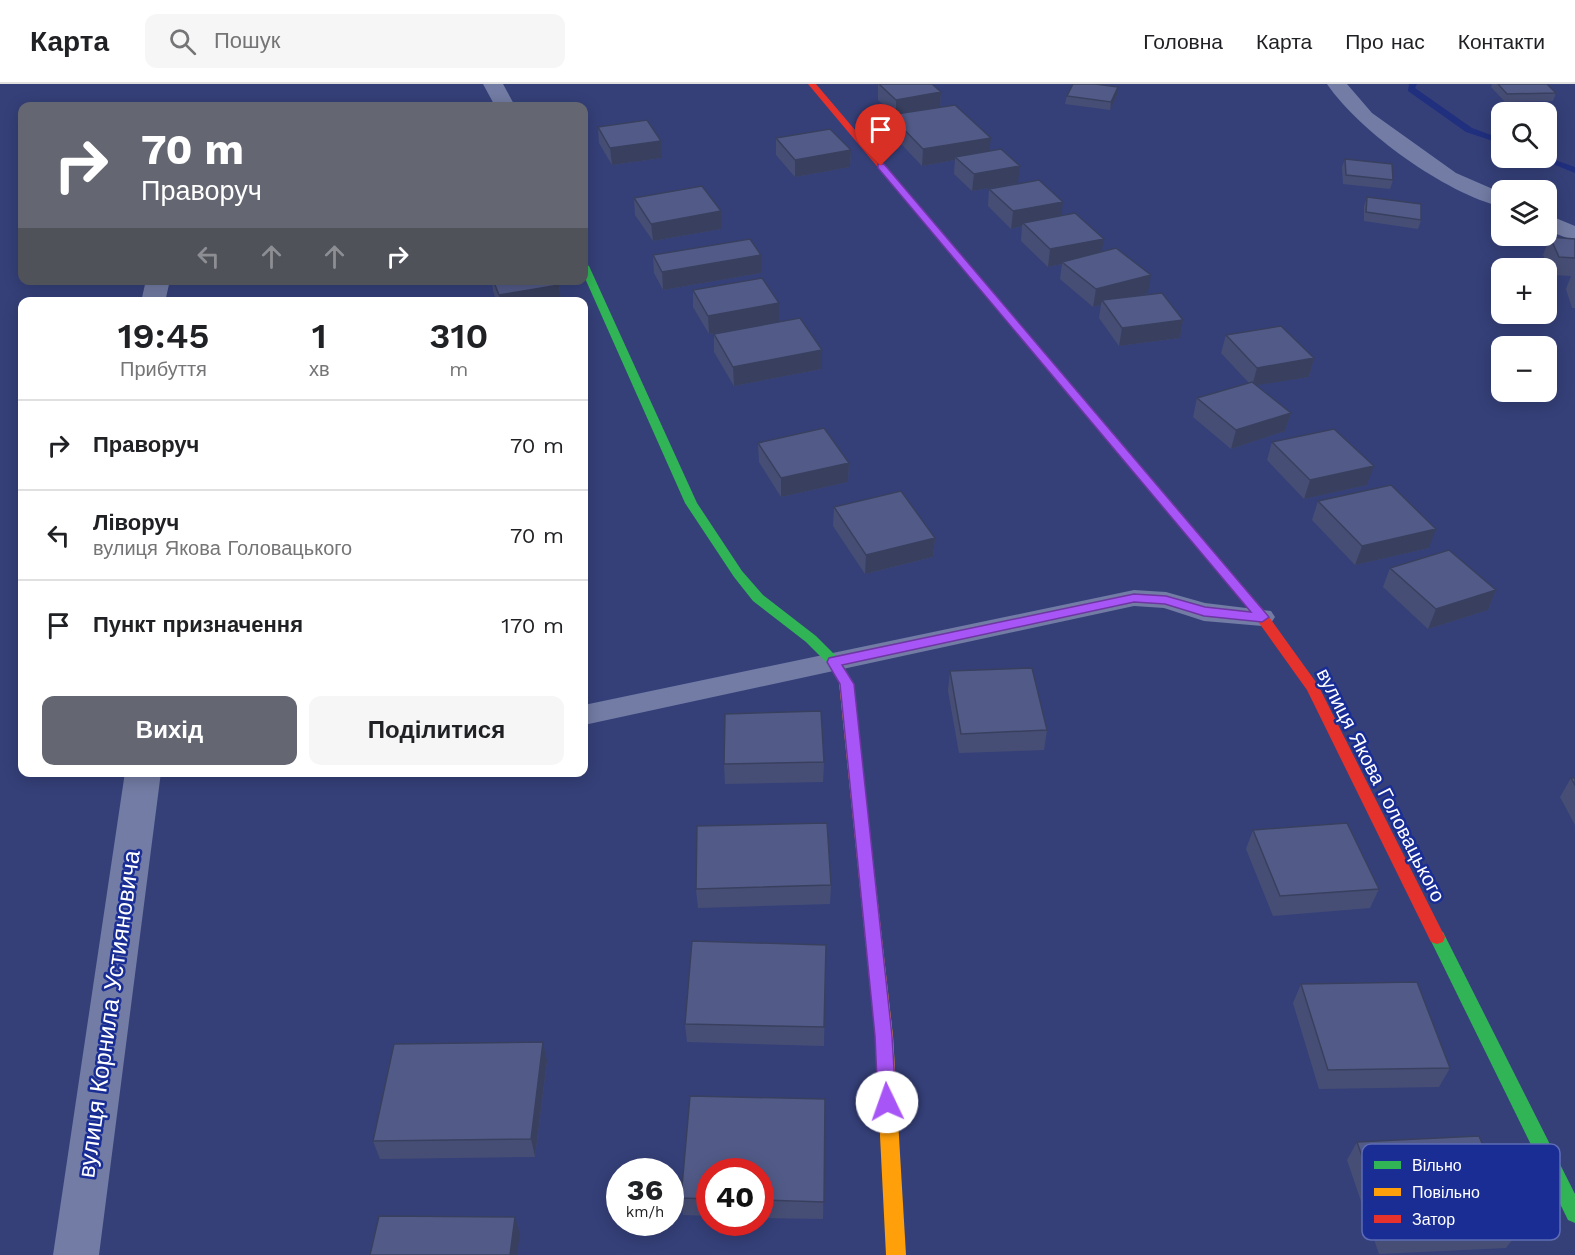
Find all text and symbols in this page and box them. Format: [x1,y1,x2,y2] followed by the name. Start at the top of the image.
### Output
[145,14,565,68] search box
[30,25,109,58] text: Карта
[166,25,199,58] icon: search
[214,28,280,53] text: Пошук
[1143,29,1223,54] text: Головна
[1256,29,1312,54] text: Карта
[1345,29,1425,54] text: Про нас
[1458,29,1545,54] text: Контакти
[1491,102,1557,402] map controls
[1491,102,1557,168] button: search
[855,104,906,166] pin
[864,113,897,146] icon: arrive
[141,125,244,174] text: 70 m
[42,126,120,204] icon: right
[141,175,262,207] text: Праворуч
[1491,180,1557,246] button: layers
[192,240,225,273] icon: left
[255,240,288,273] icon: ahead
[318,240,351,273] icon: ahead
[381,240,414,273] icon: right
[1491,258,1557,324] button: +
[118,315,209,357] text: 19:45
[312,315,327,357] text: 1
[429,315,488,357] text: 310
[1491,336,1557,402] button: −
[120,357,207,381] text: Прибуття
[309,357,330,381] text: хв
[449,357,468,381] text: m
[42,429,75,462] icon: right
[93,432,199,457] text: Праворуч
[510,433,564,458] text: 70 m
[93,510,179,535] text: Ліворуч
[42,519,75,552] icon: left
[510,523,564,548] text: 70 m
[93,536,352,560] text: вулиця Якова Головацького
[42,609,75,642] icon: arrive
[93,612,303,637] text: Пункт призначення
[501,613,564,638] text: 170 m
[1311,664,1451,906] street label: вулиця Якова Головацького
[42,696,297,765] button: Вихід
[309,696,564,765] button: Поділитися
[72,848,146,1180] street label: вулиця Корнила Устияновича
[855,1070,919,1134] position arrow
[1362,1144,1560,1240] legend
[1412,1156,1462,1175] text: Вільно
[696,1158,774,1236] speed limit sign: 40
[627,1172,663,1207] text: 36
[1412,1183,1480,1202] text: Повільно
[626,1203,664,1221] text: km/h
[1412,1210,1455,1229] text: Затор

